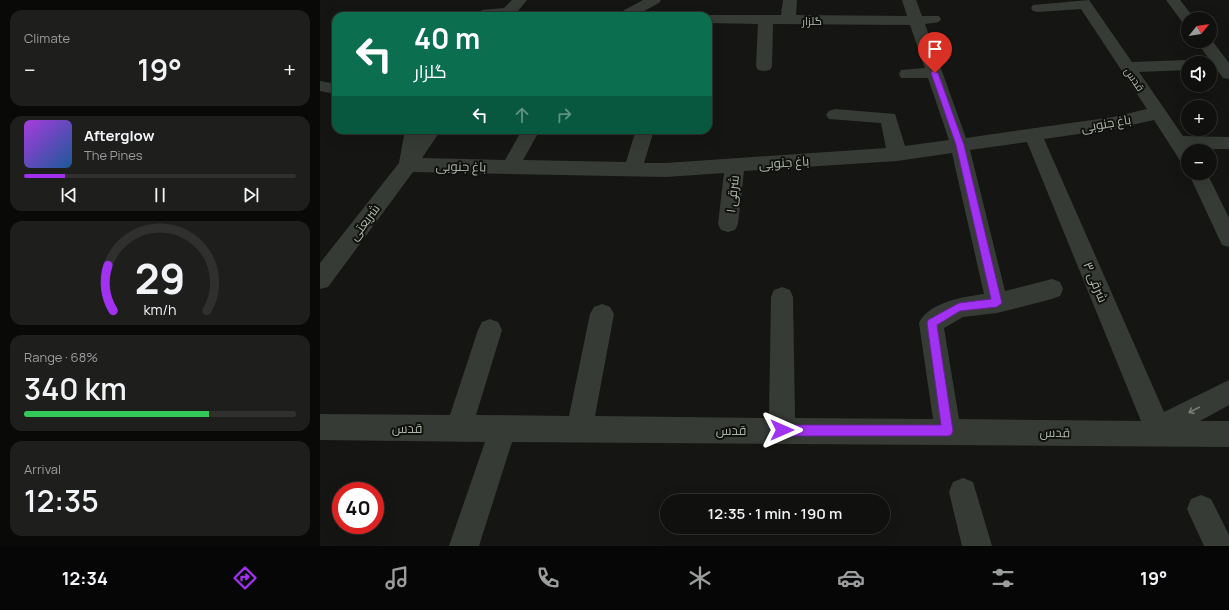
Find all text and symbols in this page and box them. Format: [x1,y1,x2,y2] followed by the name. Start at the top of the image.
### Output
[1181,12,1217,48] north arrow
[1181,12,1217,180] map controls
[801,13,822,28] street label: گلزار
[414,19,480,57] text: 40 m
[348,28,400,80] icon: left
[24,29,70,47] text: Climate
[918,32,952,73] pin
[924,38,946,60] icon: arrive
[137,49,182,90] text: 19°
[24,55,36,85] text: −
[283,55,296,85] text: +
[1181,56,1217,92] button: sound
[414,59,447,83] text: گلزار
[1122,64,1148,94] street label: قدس
[1181,100,1217,136] button: +
[469,104,491,126] icon: left
[511,104,533,126] icon: ahead
[553,104,575,126] icon: right
[1080,110,1132,136] street label: باغ جنوبی
[84,125,155,146] text: Afterglow
[1181,144,1217,180] button: −
[84,146,143,164] text: The Pines
[758,151,810,173] street label: باغ جنوبی
[436,157,486,175] street label: باغ جنوبی
[721,174,743,214] street label: ۱ شرقی
[58,184,80,206] icon: previous
[149,184,171,206] icon: pause
[240,184,262,206] icon: next
[344,200,384,244] street label: شریعتی
[135,250,185,306] text: 29
[1079,259,1113,305] street label: ۳ شرقی
[143,300,177,319] text: km/h
[24,348,98,366] text: Range · 68%
[24,368,127,409] text: 340 km
[1189,407,1201,414] one-way arrow
[761,409,803,451] position arrow
[392,419,422,437] street label: قدس
[716,421,746,439] street label: قدس
[1040,423,1070,441] street label: قدس
[24,460,61,478] text: Arrival
[24,480,99,521] text: 12:35
[332,482,384,534] speed limit sign: 40
[708,503,842,524] text: 12:35 · 1 min · 190 m
[231,564,259,592] icon: directions
[383,564,411,592] icon: music
[534,564,562,592] icon: phone
[686,564,714,592] icon: climate
[837,564,865,592] icon: car
[989,564,1017,592] icon: filters
[62,566,108,590] text: 12:34
[1140,566,1167,590] text: 19°

